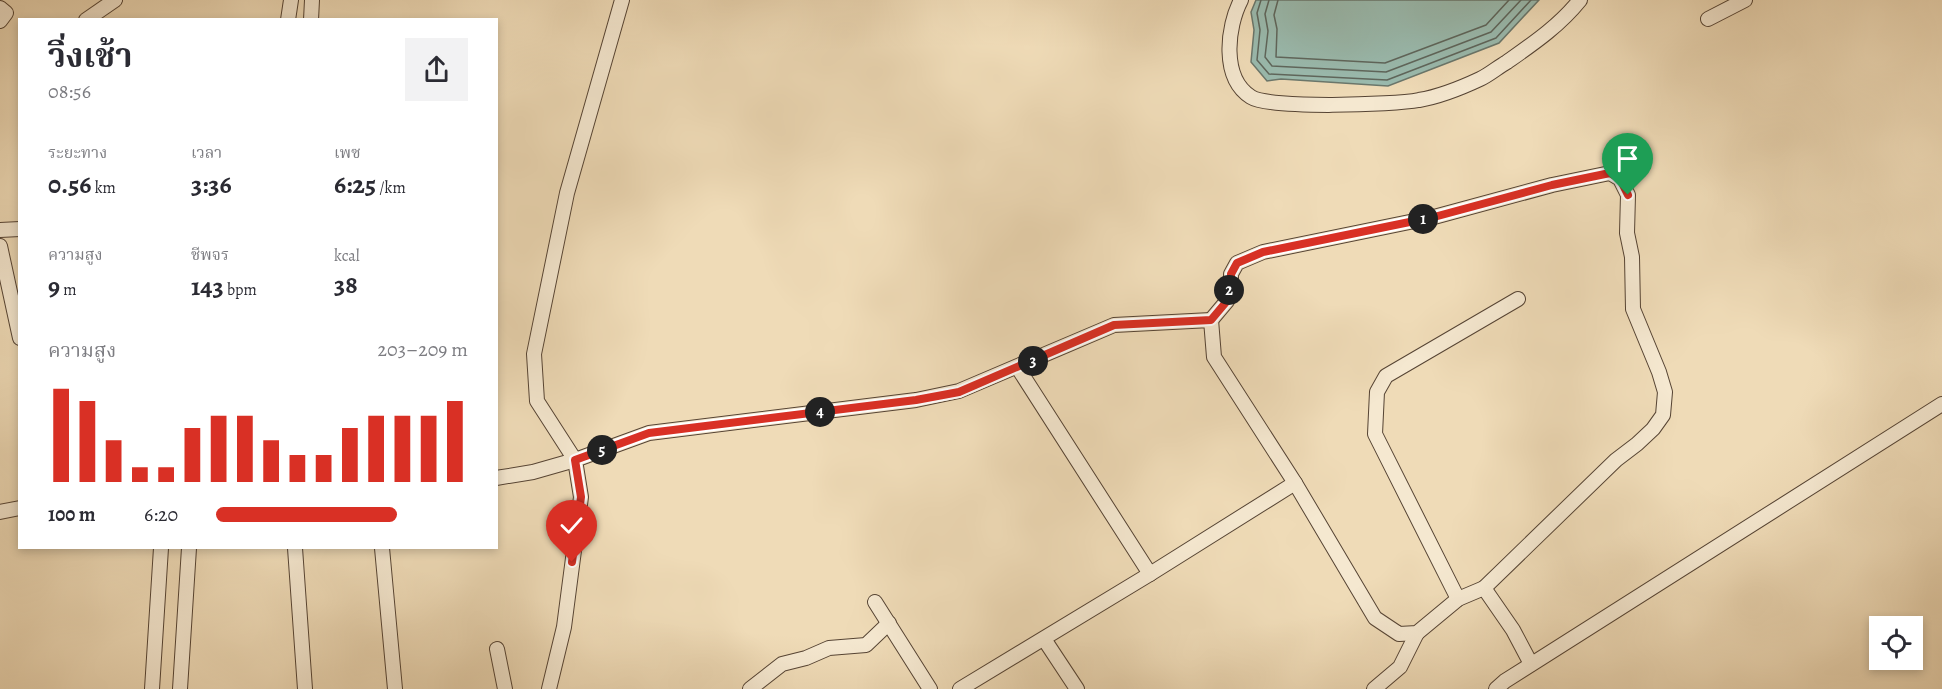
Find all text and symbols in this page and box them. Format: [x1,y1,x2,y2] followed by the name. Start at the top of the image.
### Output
[48,33,133,78] text: วิ่งเช้า
[405,38,468,101] button: share
[48,78,91,105] text: 08:56
[1602,133,1653,195] pin
[48,142,107,164] text: ระยะทาง
[191,142,222,164] text: เวลา
[334,142,361,164] text: เพซ
[1611,142,1644,175] icon: arrive
[48,167,91,202] text: 0.56
[191,167,232,202] text: 3:36
[334,167,376,202] text: 6:25
[91,177,116,199] text: km
[376,177,406,199] text: /km
[1408,204,1438,234] pin: 1
[1420,208,1426,230] text: 1
[48,244,103,266] text: ความสูง
[191,244,229,266] text: ชีพจร
[334,245,360,267] text: kcal
[334,267,358,302] text: 38
[48,269,60,304] text: 9
[191,269,224,304] text: 143
[1214,275,1244,305] pin: 2
[60,279,77,301] text: m
[224,279,257,301] text: bpm
[1225,279,1233,301] text: 2
[378,336,468,363] text: 203–209 m
[48,337,116,364] text: ความสูง
[1018,346,1048,376] pin: 3
[1030,350,1036,372] text: 3
[805,397,835,427] pin: 4
[816,401,824,423] text: 4
[587,435,617,465] pin: 5
[599,439,605,461] text: 5
[546,500,597,562] pin
[48,501,96,528] text: 100 m
[144,501,178,528] text: 6:20
[555,509,588,542] icon: check
[1869,616,1923,670] map controls
[1869,616,1923,670] button: locate

